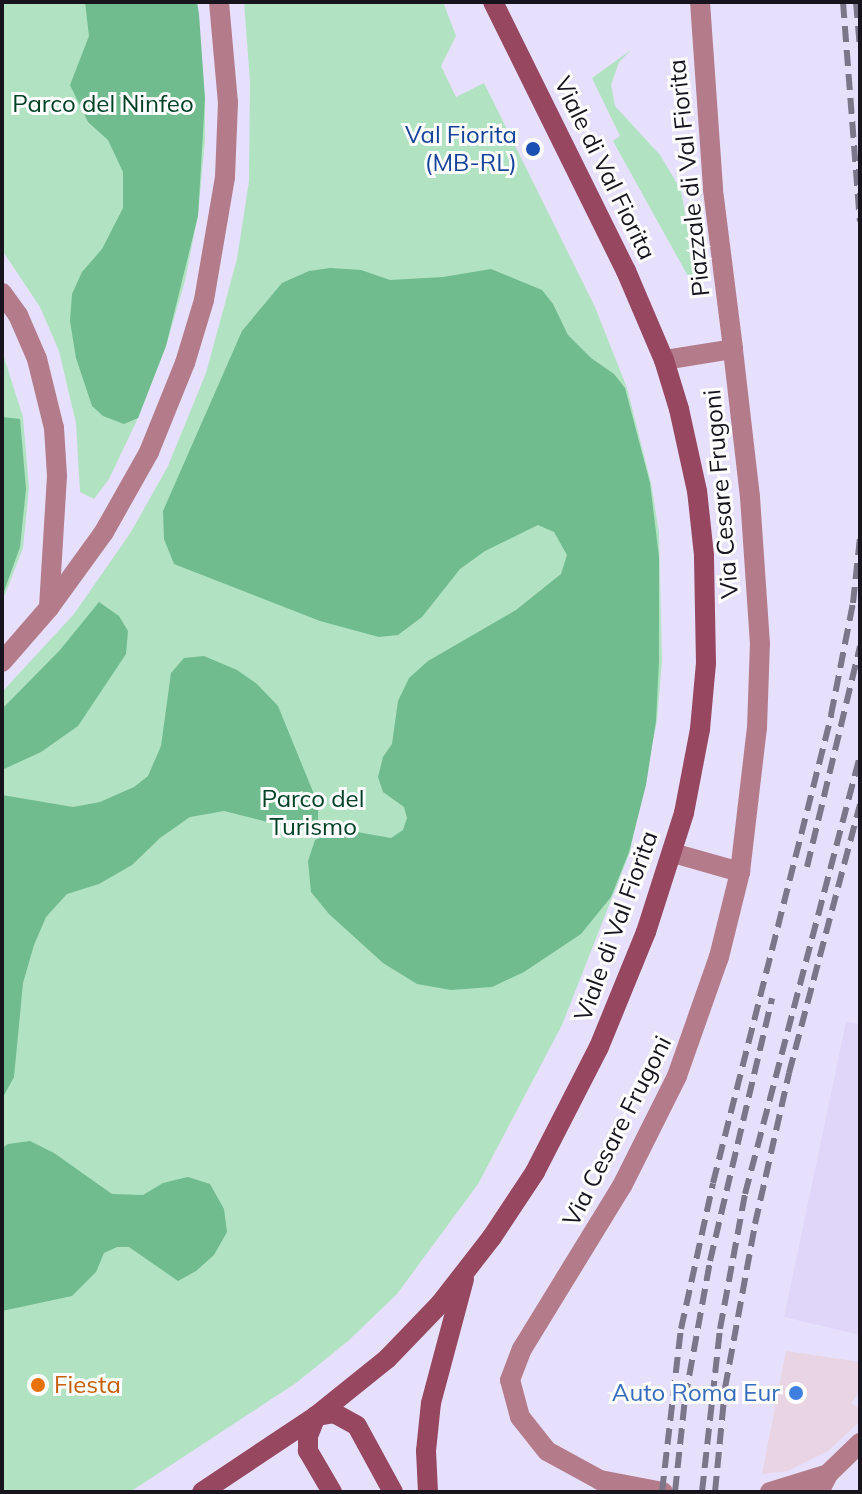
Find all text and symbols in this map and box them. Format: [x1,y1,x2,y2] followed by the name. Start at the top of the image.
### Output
[662,58,716,298] street label: Piazzale di Val Fiorita
[548,72,662,264] street label: Viale di Val Fiorita
[12,90,194,118] park label: Parco del Ninfeo
[405,121,517,177] place label: Val Fiorita (MB-RL)
[524,140,542,158] marker: Val Fiorita (MB-RL)
[698,388,744,600] street label: Via Cesare Frugoni
[262,785,364,841] park label: Parco del Turismo
[568,827,664,1025] street label: Viale di Val Fiorita
[557,1031,677,1231] street label: Via Cesare Frugoni
[54,1371,121,1399] place label: Fiesta
[29,1376,47,1394] marker: Fiesta
[612,1379,780,1407] place label: Auto Roma Eur
[787,1384,805,1402] marker: Auto Roma Eur

